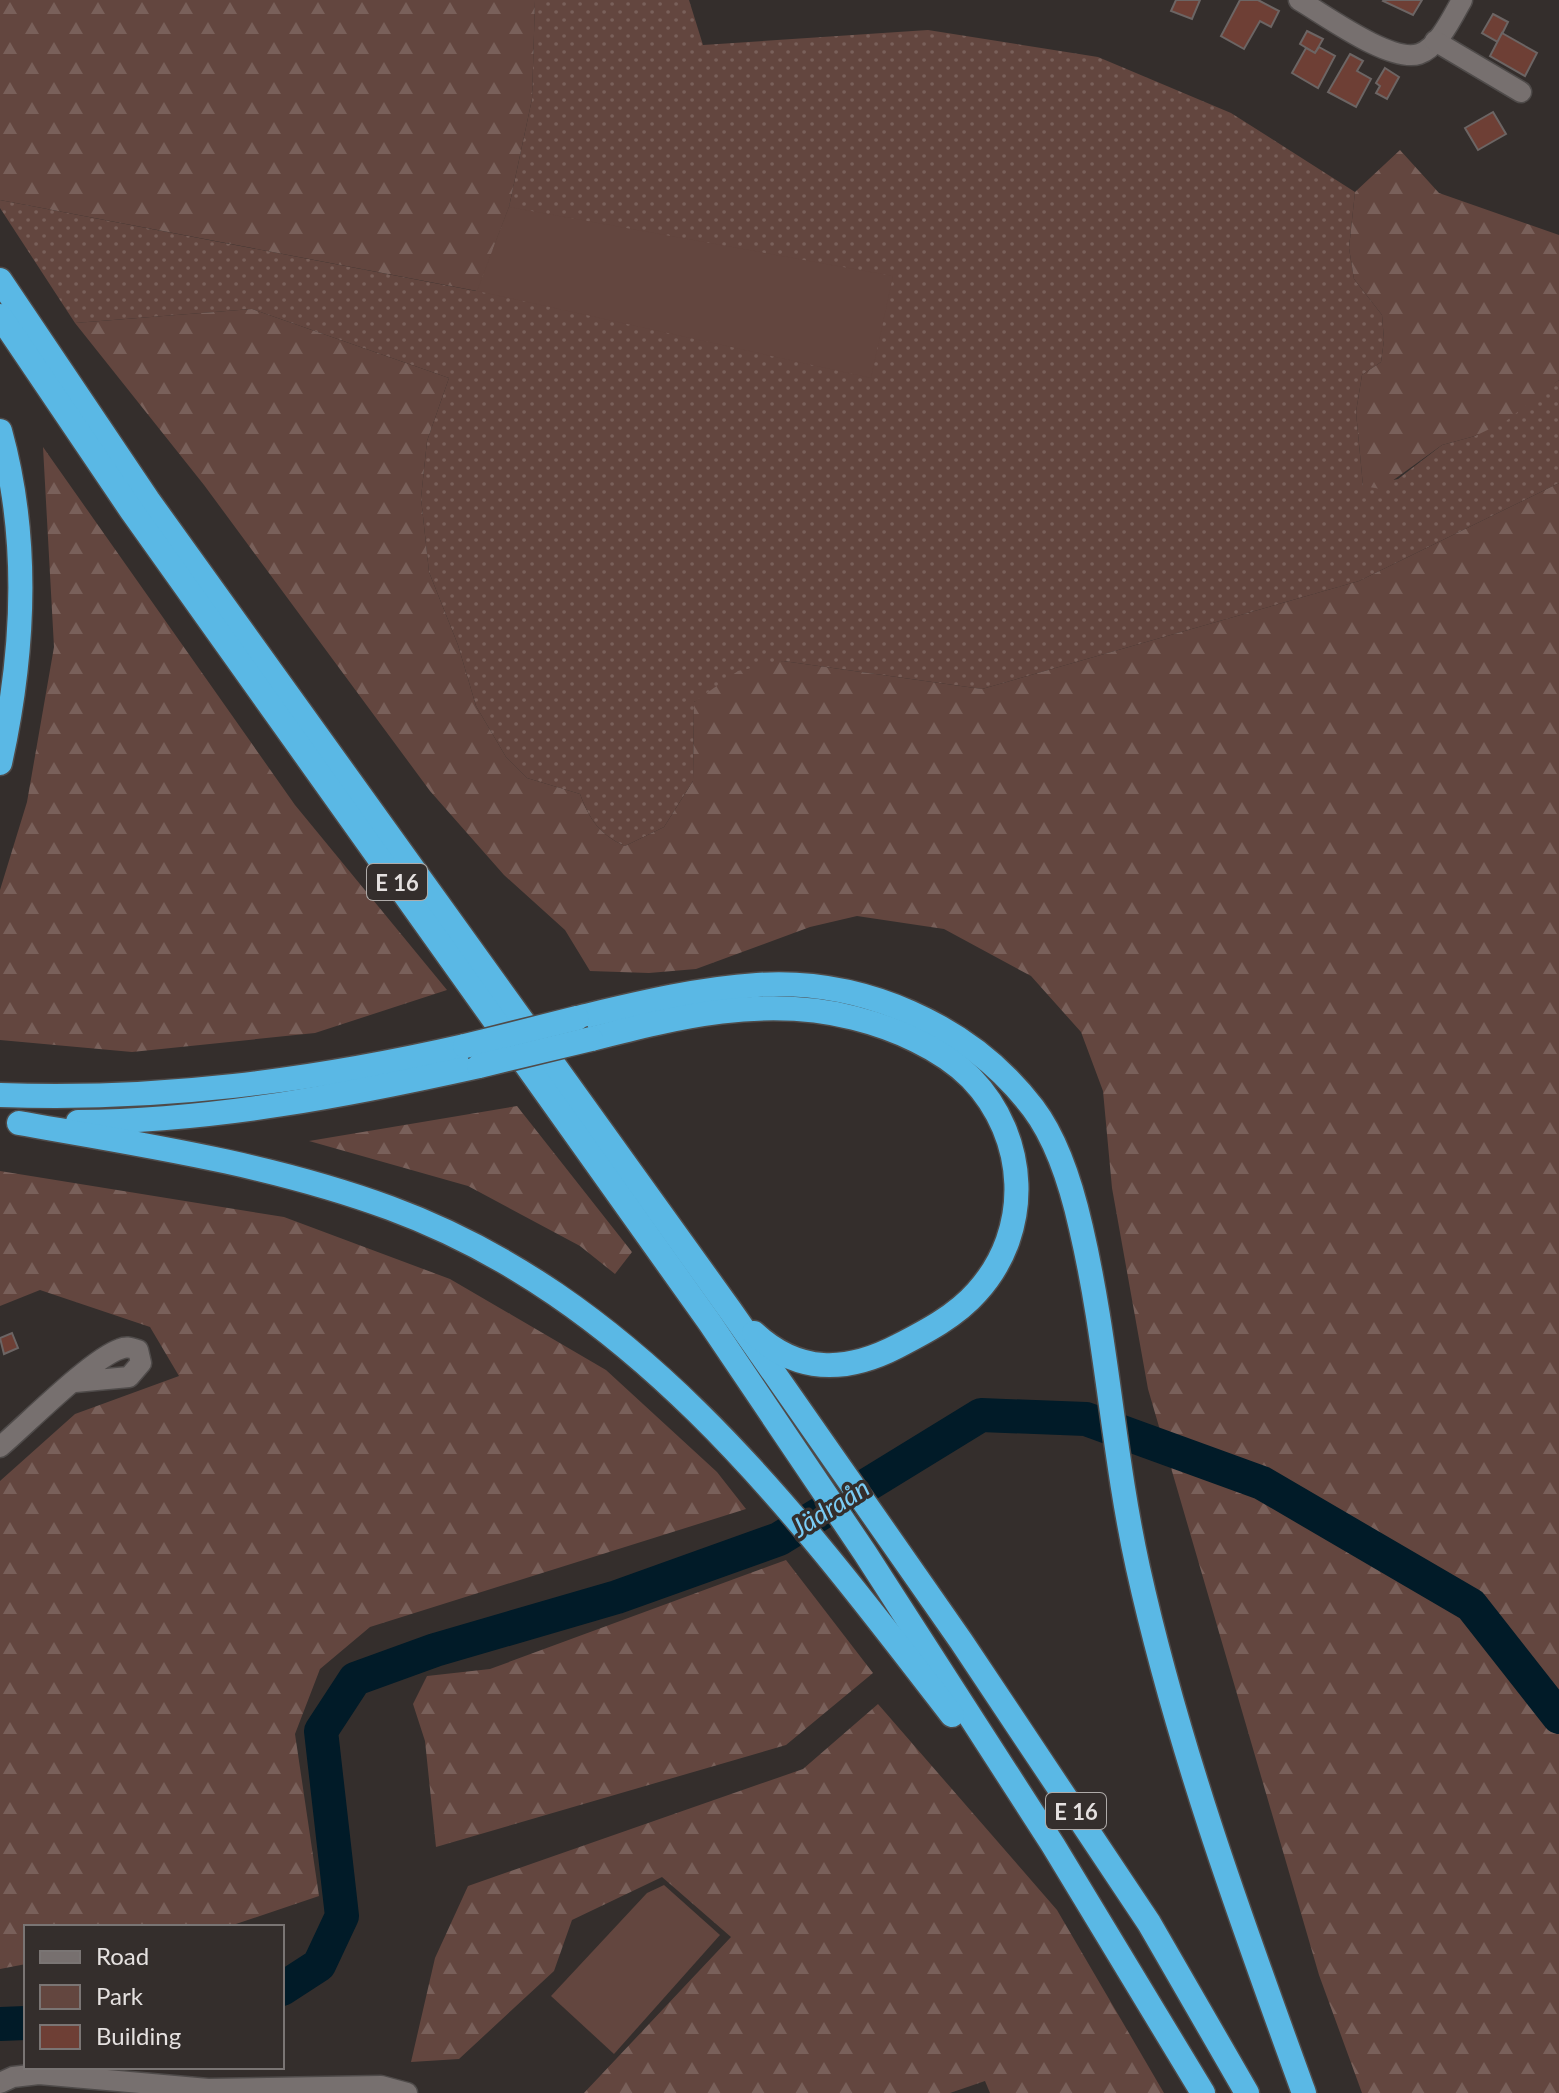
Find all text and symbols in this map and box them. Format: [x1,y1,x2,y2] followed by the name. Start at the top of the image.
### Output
[367,864,427,900] road number: E 16
[784,1471,875,1544] water label: Jädraån
[1046,1793,1106,1829] road number: E 16
[24,1925,284,2069] legend
[96,1941,149,1970] text: Road
[96,1981,144,2010] text: Park
[96,2021,181,2050] text: Building

